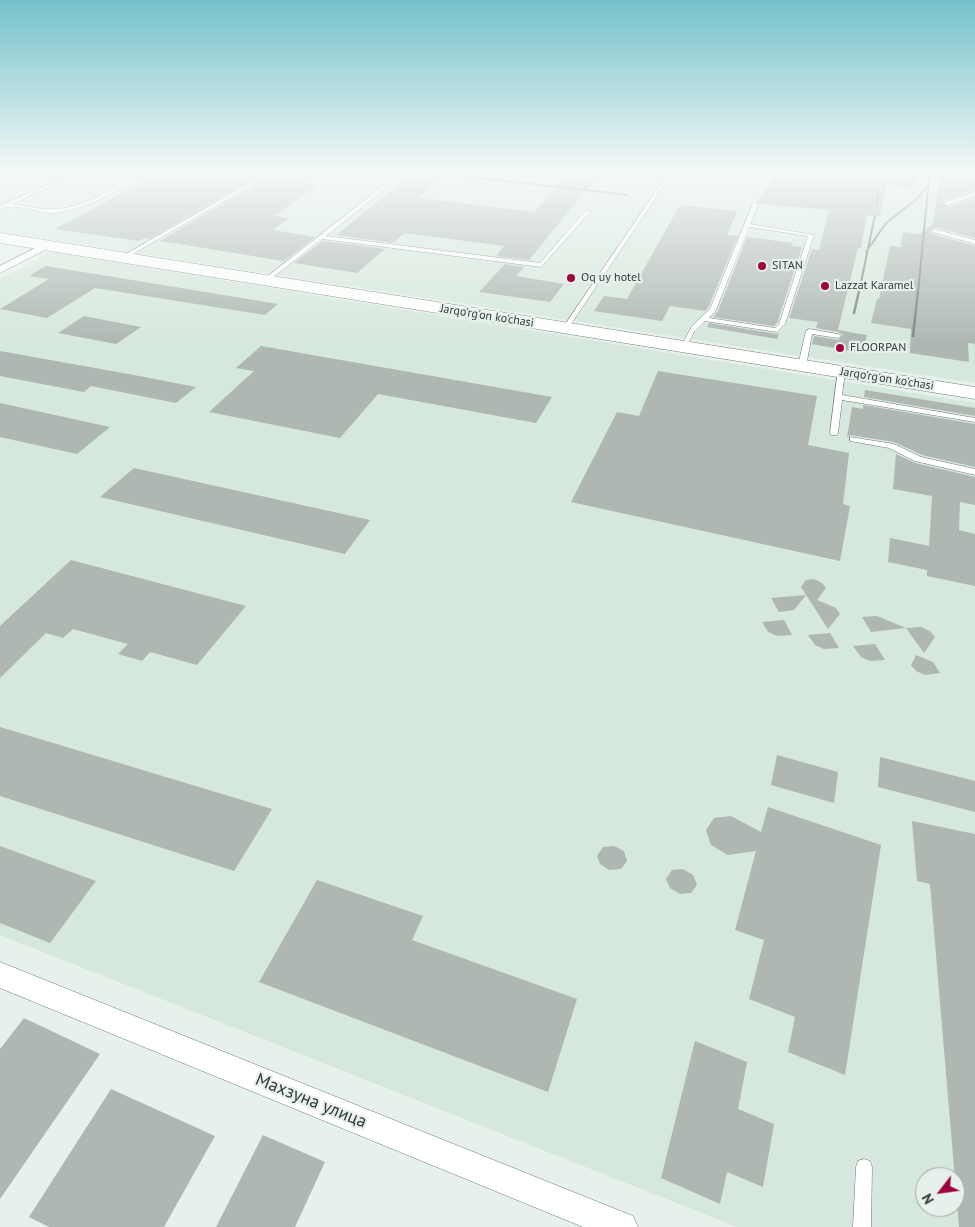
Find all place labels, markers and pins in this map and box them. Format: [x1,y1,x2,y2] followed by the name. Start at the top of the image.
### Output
[772,259,803,273] place label: SITAN
[756,260,768,272] marker: SITAN
[581,271,641,285] place label: Oq uy hotel
[565,272,577,284] marker: Oq uy hotel
[835,279,913,293] place label: Lazzat Karamel
[819,280,831,292] marker: Lazzat Karamel
[850,341,906,355] place label: FLOORPAN
[834,342,846,354] marker: FLOORPAN

